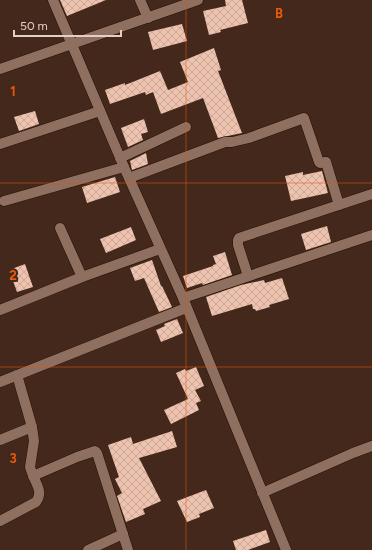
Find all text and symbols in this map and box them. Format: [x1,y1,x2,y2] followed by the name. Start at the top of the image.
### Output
[275,6,283,21] text: B
[14,12,121,38] scale bar
[20,19,48,33] text: 50 m
[10,84,16,99] text: 1
[9,268,17,283] text: 2
[9,451,17,466] text: 3

